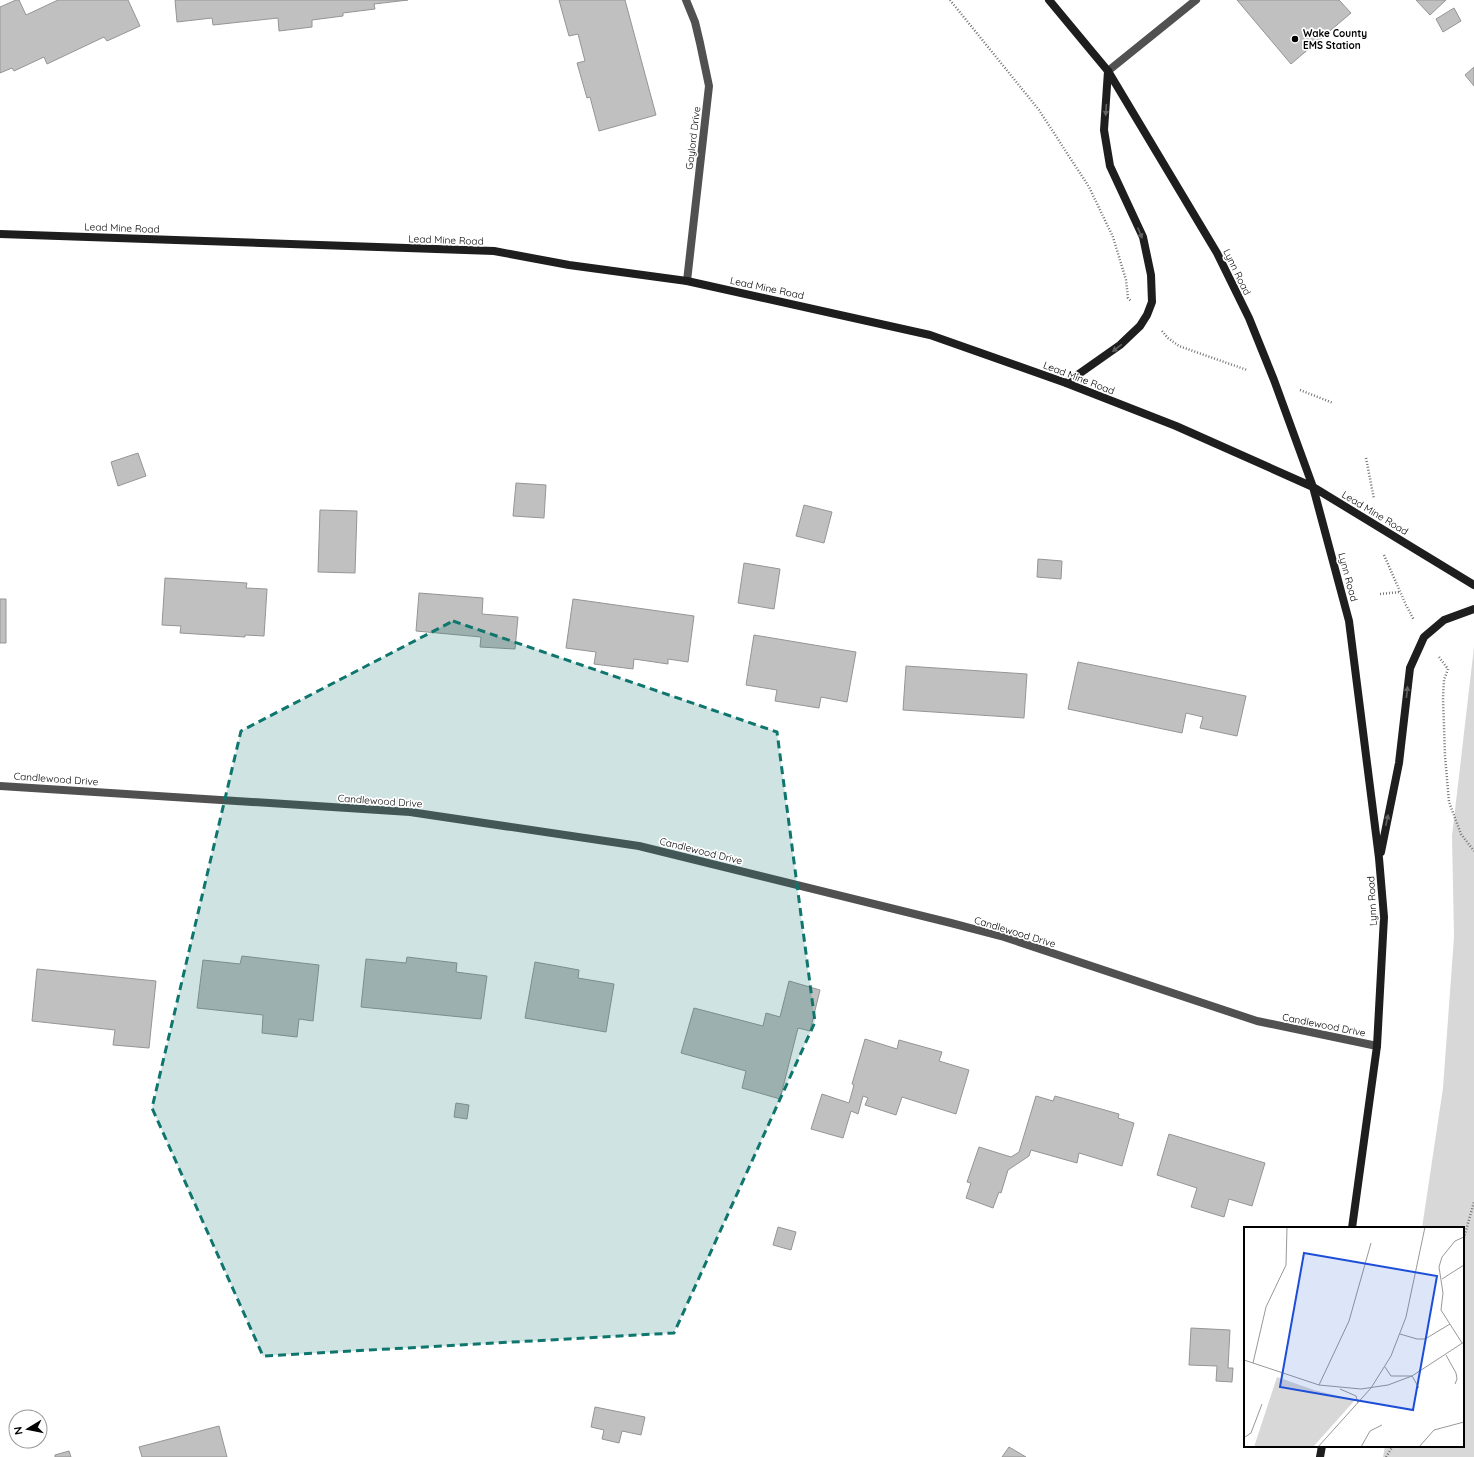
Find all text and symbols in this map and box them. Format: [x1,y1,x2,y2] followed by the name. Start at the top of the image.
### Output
[1303,27,1367,52] place label: Wake County EMS Station
[1290,34,1300,44] marker: Wake County EMS Station
[1102,104,1109,116] one-way arrow
[683,105,703,170] street label: Gaylord Drive
[84,220,160,236] street label: Lead Mine Road
[1138,227,1144,239] one-way arrow
[408,232,484,248] street label: Lead Mine Road
[1220,247,1254,297] street label: Lynn Road
[729,274,805,302] street label: Lead Mine Road
[1111,344,1122,352] one-way arrow
[1042,358,1116,398] street label: Lead Mine Road
[1339,488,1411,538] street label: Lead Mine Road
[1335,551,1361,603] street label: Lynn Road
[1404,686,1410,698] one-way arrow
[13,770,99,788] street label: Candlewood Drive
[337,792,423,810] street label: Candlewood Drive
[1385,814,1391,826] one-way arrow
[658,834,744,868] street label: Candlewood Drive
[1364,876,1380,926] street label: Lynn Road
[973,913,1058,951] street label: Candlewood Drive
[1281,1011,1367,1040] street label: Candlewood Drive
[1244,1227,1464,1447] inset map
[8,1409,48,1449] north arrow
[11,1426,26,1436] text: N

